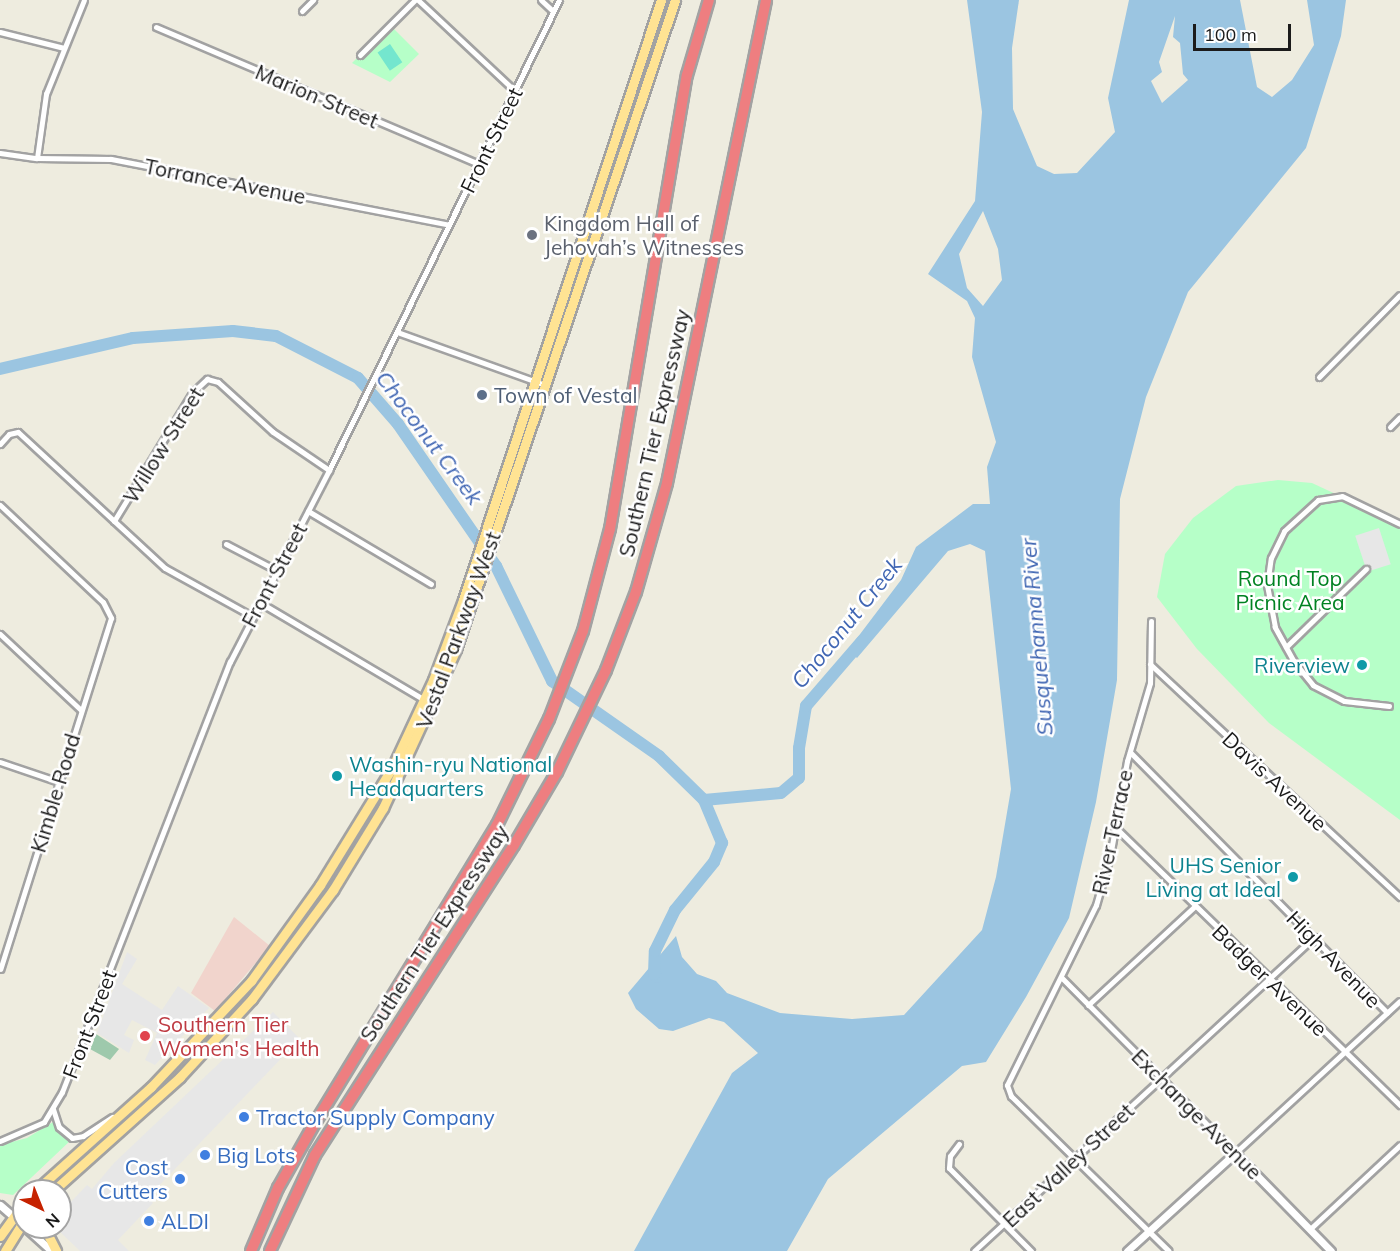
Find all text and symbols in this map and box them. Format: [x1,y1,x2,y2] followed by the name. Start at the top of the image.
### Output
[1196,12,1294,50] scale bar
[1204,23,1257,46] text: 100 m
[252,59,382,133] street label: Marion Street
[455,83,527,197] street label: Front Street
[142,153,308,209] street label: Torrance Avenue
[544,210,744,260] place label: Kingdom Hall of Jehovah’s Witnesses
[525,228,539,242] marker: Kingdom Hall of Jehovah’s Witnesses
[613,307,695,559] street label: Southern Tier Expressway
[370,366,488,510] water label: Choconut Creek
[117,382,209,508] street label: Willow Street
[494,382,638,408] place label: Town of Vestal
[475,388,489,402] marker: Town of Vestal
[236,519,312,631] street label: Front Street
[411,528,505,732] street label: Vestal Parkway West
[1015,537,1059,737] water label: Susquehanna River
[786,552,908,694] water label: Choconut Creek
[1235,565,1345,615] park label: Round Top Picnic Area
[1254,652,1350,678] place label: Riverview
[1355,658,1369,672] marker: Riverview
[1218,726,1332,836] street label: Davis Avenue
[25,731,85,855] street label: Kimble Road
[349,751,552,801] place label: Washin-ryu National Headquarters
[1086,767,1138,897] street label: River Terrace
[330,769,344,783] marker: Washin-ryu National Headquarters
[354,820,514,1046] street label: Southern Tier Expressway
[1145,852,1281,902] place label: UHS Senior Living at Ideal
[1286,870,1300,884] marker: UHS Senior Living at Ideal
[1282,905,1386,1013] street label: High Avenue
[1207,919,1333,1041] street label: Badger Avenue
[57,966,121,1082] street label: Front Street
[158,1011,320,1061] place label: Southern Tier Women's Health
[136,1027,154,1045] marker: Southern Tier Women's Health
[1127,1044,1267,1184] street label: Exchange Avenue
[997,1098,1139,1232] street label: East Valley Street
[256,1104,495,1130] place label: Tractor Supply Company
[237,1110,251,1124] marker: Tractor Supply Company
[217,1142,295,1168] place label: Big Lots
[198,1148,212,1162] marker: Big Lots
[98,1154,168,1204] place label: Cost Cutters
[173,1172,187,1186] marker: Cost Cutters
[12,1179,72,1239] north arrow
[161,1208,209,1234] place label: ALDI
[42,1209,64,1232] text: N
[142,1214,156,1228] marker: ALDI

